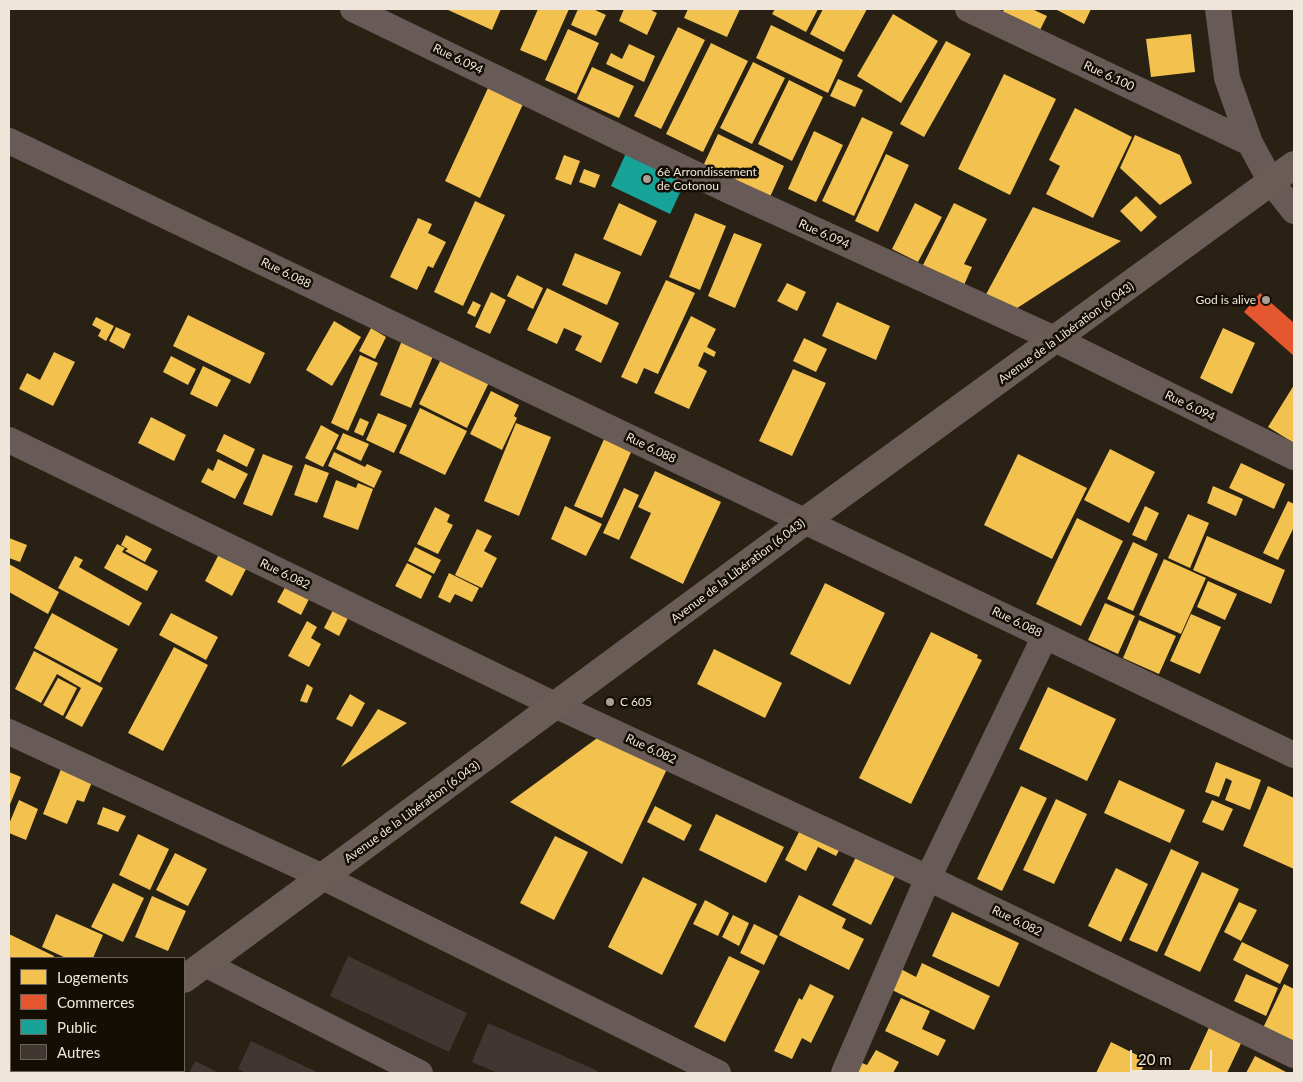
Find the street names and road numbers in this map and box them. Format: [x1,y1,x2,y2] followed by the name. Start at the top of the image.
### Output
[431,41,485,77] street label: Rue 6.094
[1081,58,1137,94] street label: Rue 6.100
[796,216,852,252] street label: Rue 6.094
[259,255,313,291] street label: Rue 6.088
[995,279,1137,387] street label: Avenue de la Libération (6.043)
[1163,388,1217,424] street label: Rue 6.094
[624,430,678,466] street label: Rue 6.088
[668,516,808,626] street label: Avenue de la Libération (6.043)
[258,556,312,592] street label: Rue 6.082
[990,604,1044,640] street label: Rue 6.088
[623,731,679,767] street label: Rue 6.082
[341,758,483,866] street label: Avenue de la Libération (6.043)
[990,903,1044,939] street label: Rue 6.082

